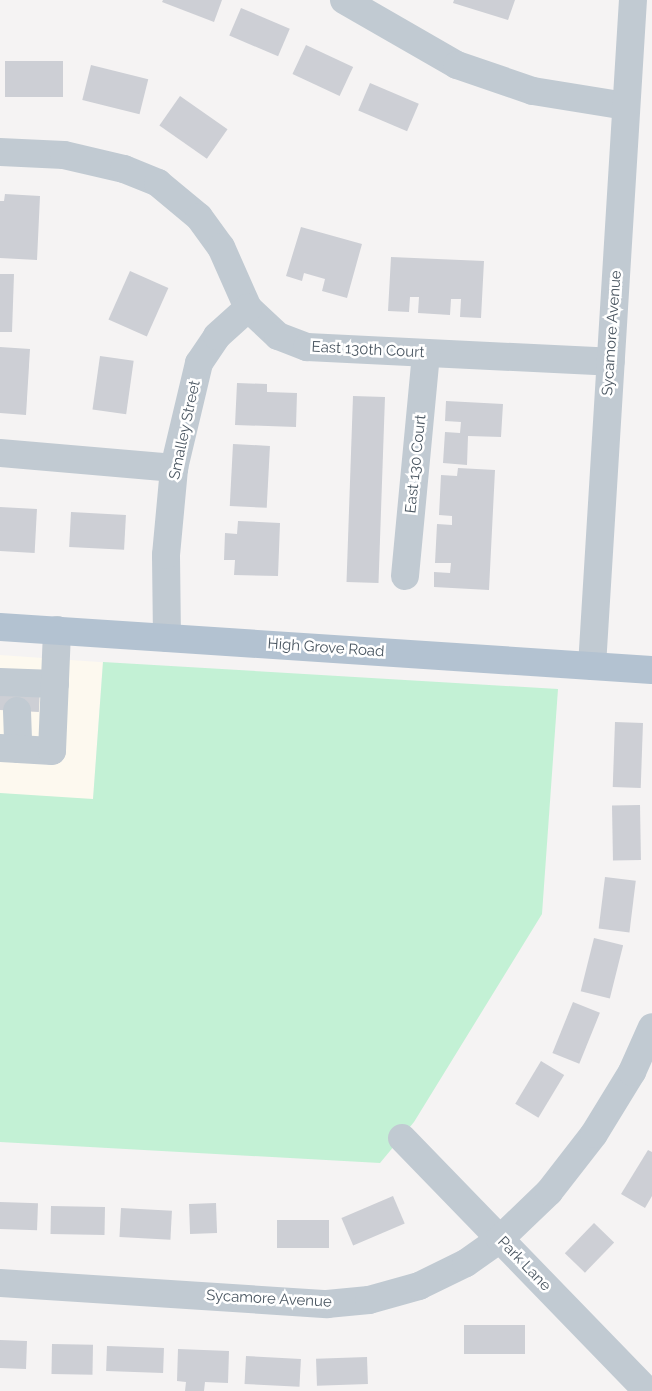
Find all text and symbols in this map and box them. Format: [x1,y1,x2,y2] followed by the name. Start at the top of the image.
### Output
[599,269,625,397] street label: Sycamore Avenue
[311,338,425,362] street label: East 130th Court
[166,379,204,481] street label: Smalley Street
[402,414,430,514] street label: East 130 Court
[267,635,385,661] street label: High Grove Road
[494,1233,554,1295] street label: Park Lane
[206,1287,332,1311] street label: Sycamore Avenue

